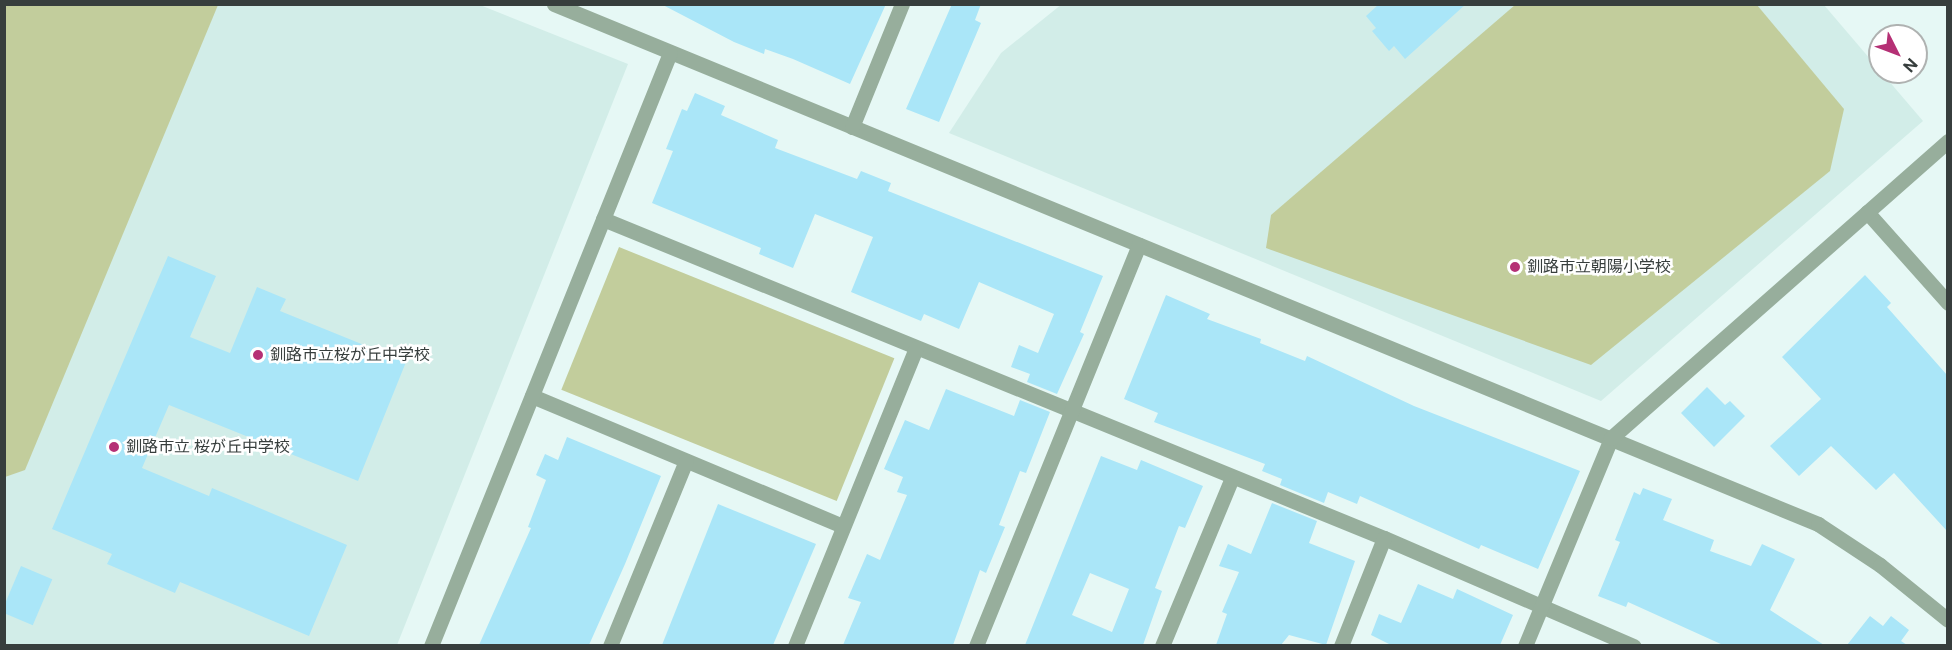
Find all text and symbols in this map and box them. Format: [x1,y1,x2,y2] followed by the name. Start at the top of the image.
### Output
[1868,24,1928,84] north arrow
[1899,54,1922,76] text: N
[1527,257,1671,277] place label: 釧路市立朝陽小学校
[1508,260,1522,274] marker: 釧路市立朝陽小学校
[270,345,430,365] place label: 釧路市立桜が丘中学校
[251,348,265,362] marker: 釧路市立桜が丘中学校
[126,437,290,457] place label: 釧路市立 桜が丘中学校
[107,440,121,454] marker: 釧路市立 桜が丘中学校

